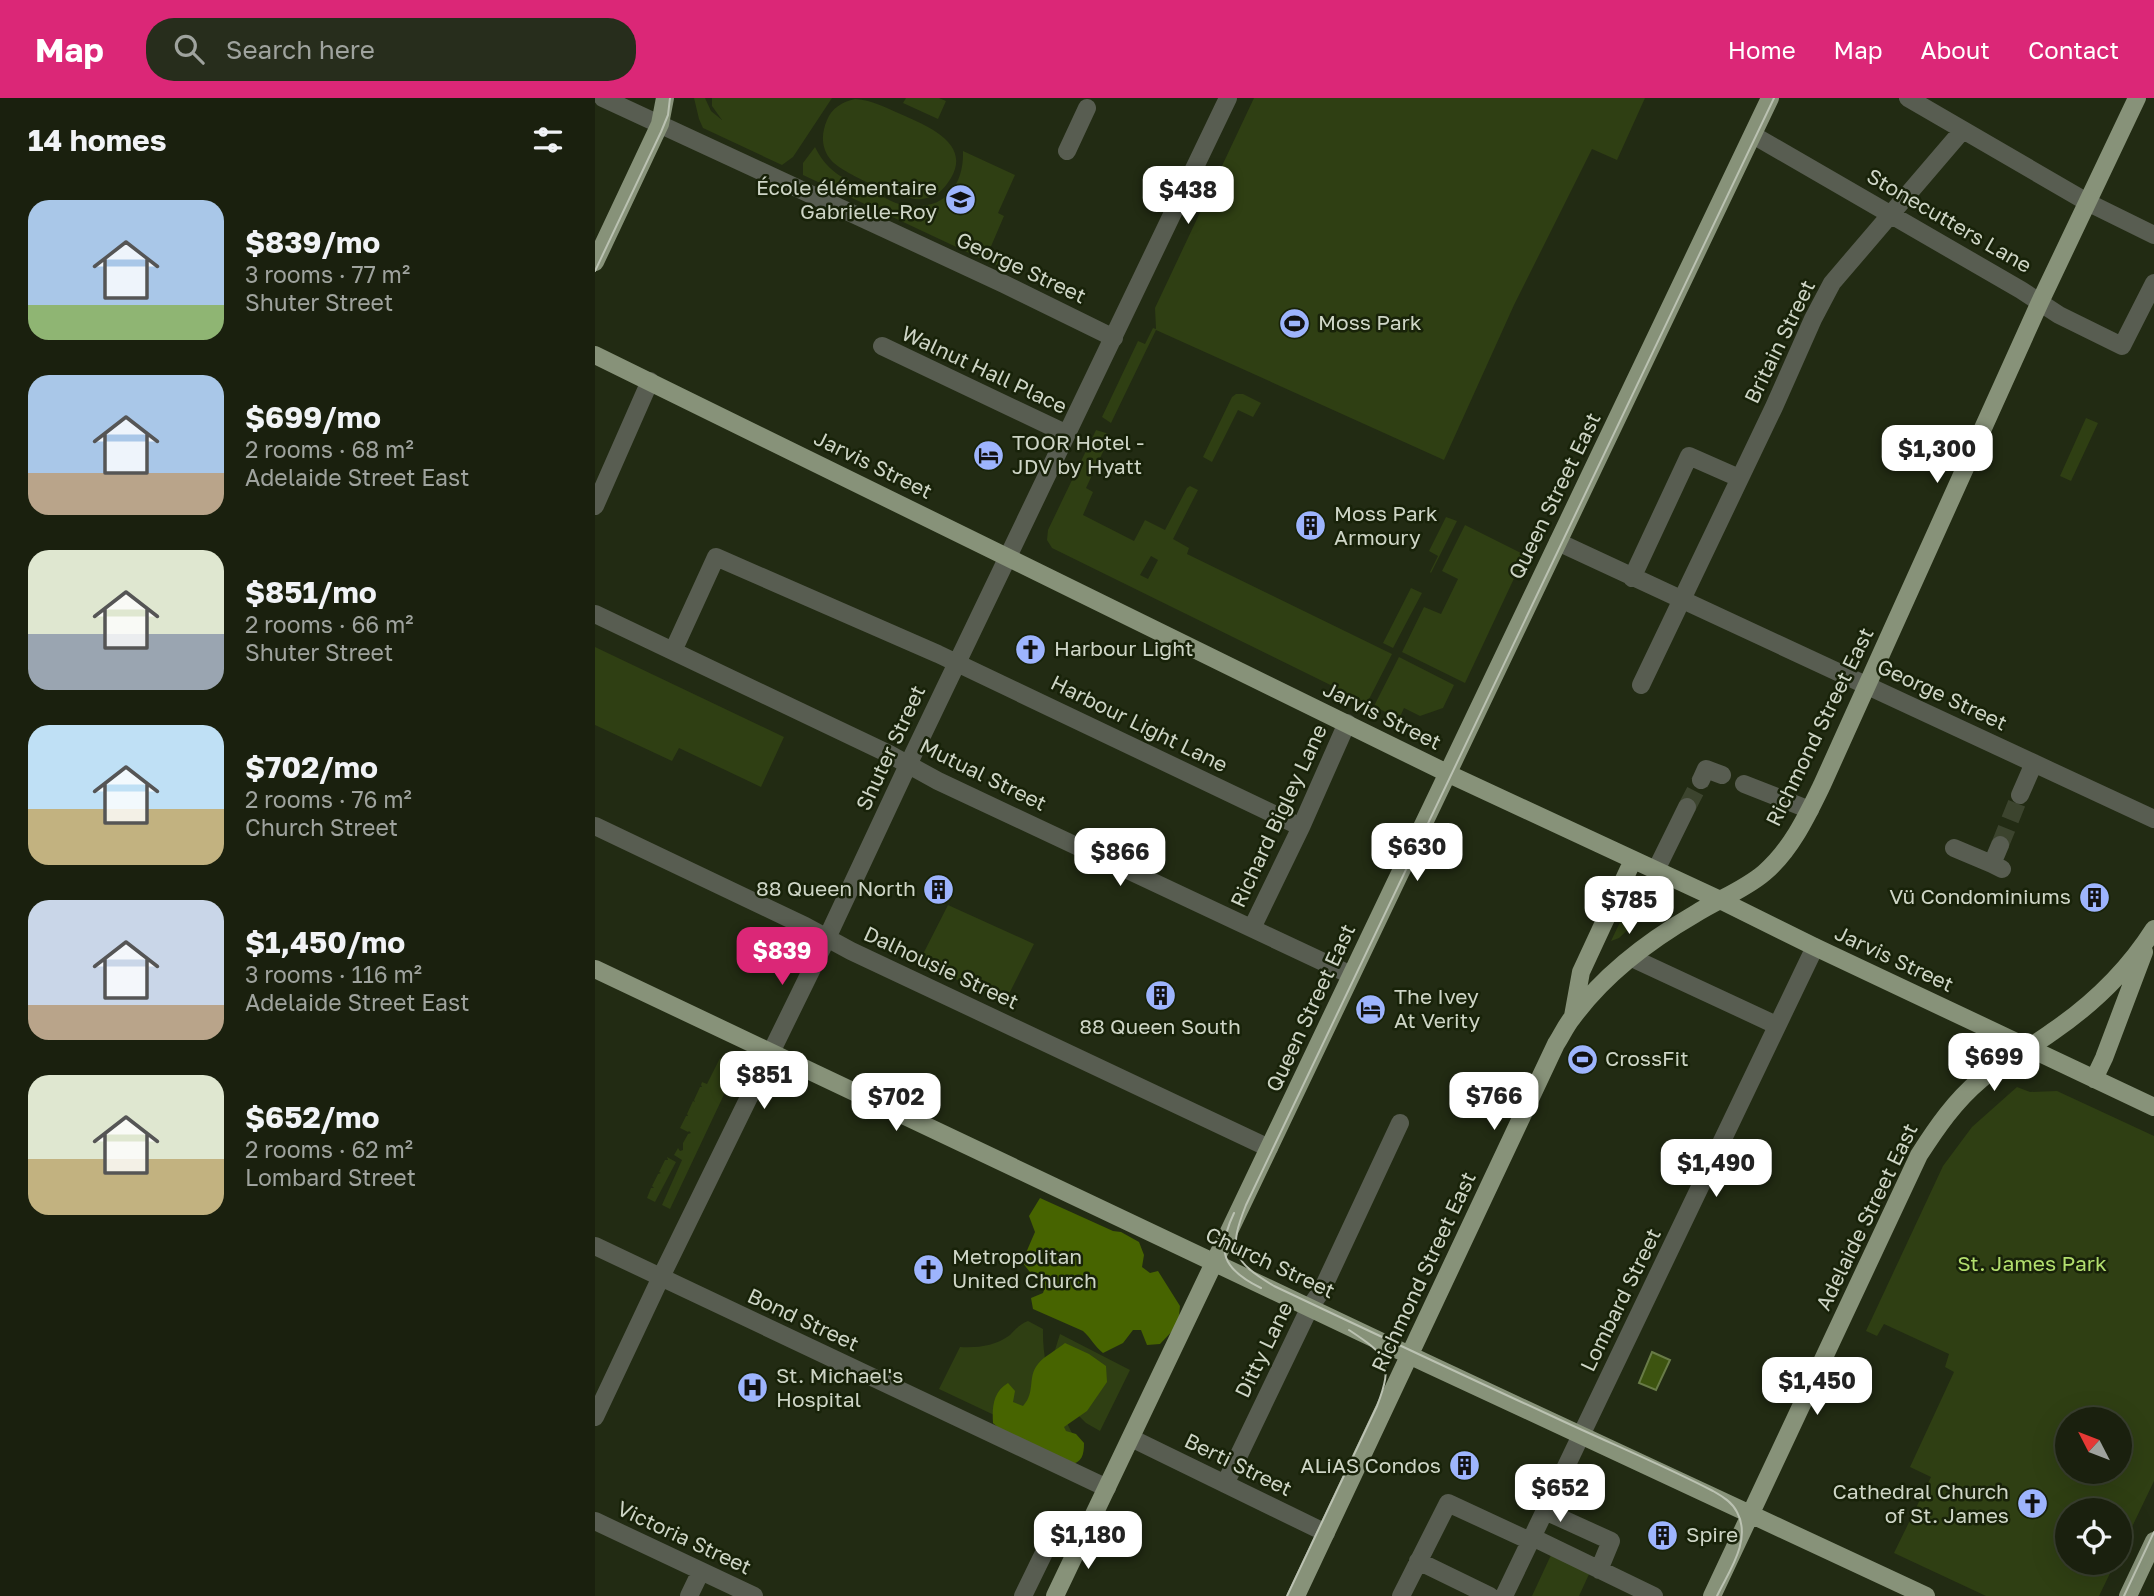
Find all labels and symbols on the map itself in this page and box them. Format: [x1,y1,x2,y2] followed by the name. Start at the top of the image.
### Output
[1863,162,2036,278] street label: Stonecutters Lane
[1147,166,1229,226] pin: $438
[756,174,937,224] place label: École élémentaire Gabrielle-Roy
[943,183,977,217] school or university icon: École élémentaire Gabrielle-Roy
[952,226,1090,308] street label: George Street
[1738,276,1820,408] street label: Britain Street
[1278,306,1312,340] sports icon: Moss Park
[1318,309,1422,335] place label: Moss Park
[898,319,1071,419] street label: Walnut Hall Place
[1502,408,1606,583] street label: Queen Street East
[810,424,937,504] street label: Jarvis Street
[1880,426,1994,485] pin: $1,300
[1012,429,1144,479] place label: TOOR Hotel - JDV by Hyatt
[972,438,1006,472] hotel icon: TOOR Hotel - JDV by Hyatt
[1334,500,1438,550] place label: Moss Park Armoury
[1294,509,1328,543] building icon: Moss Park Armoury
[1760,623,1879,830] street label: Richmond Street East
[1014,632,1048,666] church icon: Harbour Light
[1054,635,1193,661] place label: Harbour Light
[1873,653,2011,735] street label: George Street
[1047,669,1232,777] street label: Harbour Light Lane
[1319,675,1446,755] street label: Jarvis Street
[850,681,930,814] street label: Shuter Street
[1224,720,1332,911] street label: Richard Bigley Lane
[916,732,1051,816] street label: Mutual Street
[1376,824,1458,883] pin: $630
[1079,828,1161,888] pin: $866
[922,872,956,906] building icon: 88 Queen North
[756,875,916,901] place label: 88 Queen North
[1588,876,1670,936] pin: $785
[2077,880,2111,914] building icon: Vü Condominiums
[1889,883,2071,909] place label: Vü Condominiums
[1831,919,1958,997] street label: Jarvis Street
[860,920,1023,1014] street label: Dalhousie Street
[1260,920,1360,1096] street label: Queen Street East
[741,928,823,987] pin: $839
[1143,978,1177,1012] building icon: 88 Queen South
[1394,983,1481,1033] place label: The Ivey At Verity
[1354,992,1388,1026] hotel icon: The Ivey At Verity
[1079,1013,1241,1039] place label: 88 Queen South
[1953,1034,2035,1093] pin: $699
[1565,1042,1599,1076] sports icon: CrossFit
[1605,1045,1689,1071] place label: CrossFit
[723,1052,805,1111] pin: $851
[1453,1072,1535,1132] pin: $766
[855,1074,937,1133] pin: $702
[1810,1119,1923,1314] street label: Adelaide Street East
[1659,1140,1773,1199] pin: $1,490
[1365,1167,1481,1376] street label: Richmond Street East
[1202,1221,1339,1303] street label: Church Street
[1574,1224,1666,1375] street label: Lombard Street
[952,1243,1097,1293] place label: Metropolitan United Church
[1957,1250,2107,1276] park label: St. James Park
[912,1252,946,1286] church icon: Metropolitan United Church
[744,1282,863,1356] street label: Bond Street
[1229,1297,1297,1402] street label: Ditty Lane
[1760,1358,1874,1417] pin: $1,450
[776,1362,903,1412] place label: St. Michael's Hospital
[736,1371,770,1405] hospital icon: St. Michael's Hospital
[2055,1407,2131,1484] north arrow
[1180,1427,1296,1501] street label: Berti Street
[1447,1449,1481,1483] building icon: ALiAS Condos
[1300,1452,1441,1478] place label: ALiAS Condos
[1519,1464,1601,1524] pin: $652
[1833,1478,2009,1528] place label: Cathedral Church of St. James
[2015,1487,2049,1521] church icon: Cathedral Church of St. James
[613,1495,756,1580] street label: Victoria Street
[1031,1512,1145,1571] pin: $1,180
[1646,1518,1680,1552] building icon: Spire
[1686,1521,1738,1547] place label: Spire

